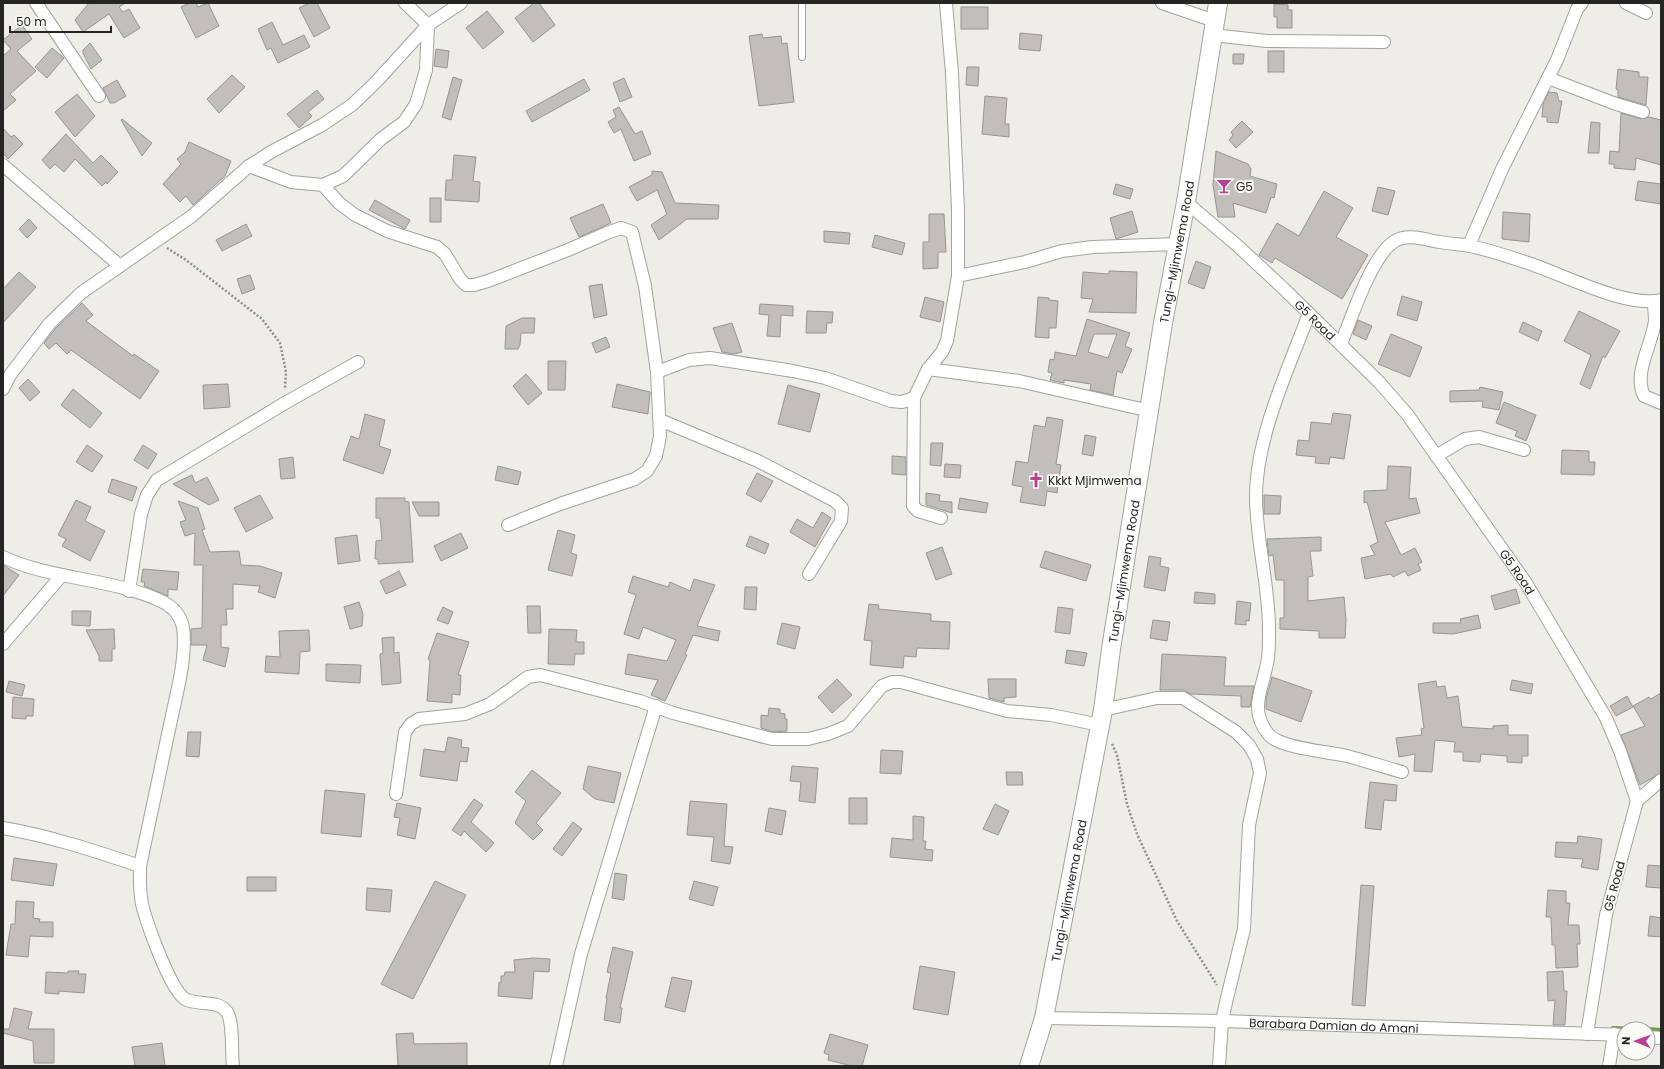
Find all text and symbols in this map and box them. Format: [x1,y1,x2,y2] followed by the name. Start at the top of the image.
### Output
[10,8,111,34] scale bar
[16,13,47,30] text: 50 m
[1215,177,1233,195] bar icon: G5
[1236,178,1253,195] place label: G5
[1155,179,1198,324] street label: Tungi—Mjimwema Road
[1291,296,1340,344] street label: G5 Road
[1027,471,1045,489] church icon: Kkkt Mjimwema
[1048,472,1142,489] place label: Kkkt Mjimwema
[1104,499,1143,644] street label: Tungi—Mjimwema Road
[1496,545,1539,597] street label: G5 Road
[1046,818,1090,963] street label: Tungi—Mjimwema Road
[1599,859,1629,913] street label: G5 Road
[1249,1013,1419,1036] street label: Barabara Damian do Amani
[1616,1021,1656,1061] north arrow
[1618,1036,1634,1045] text: N

